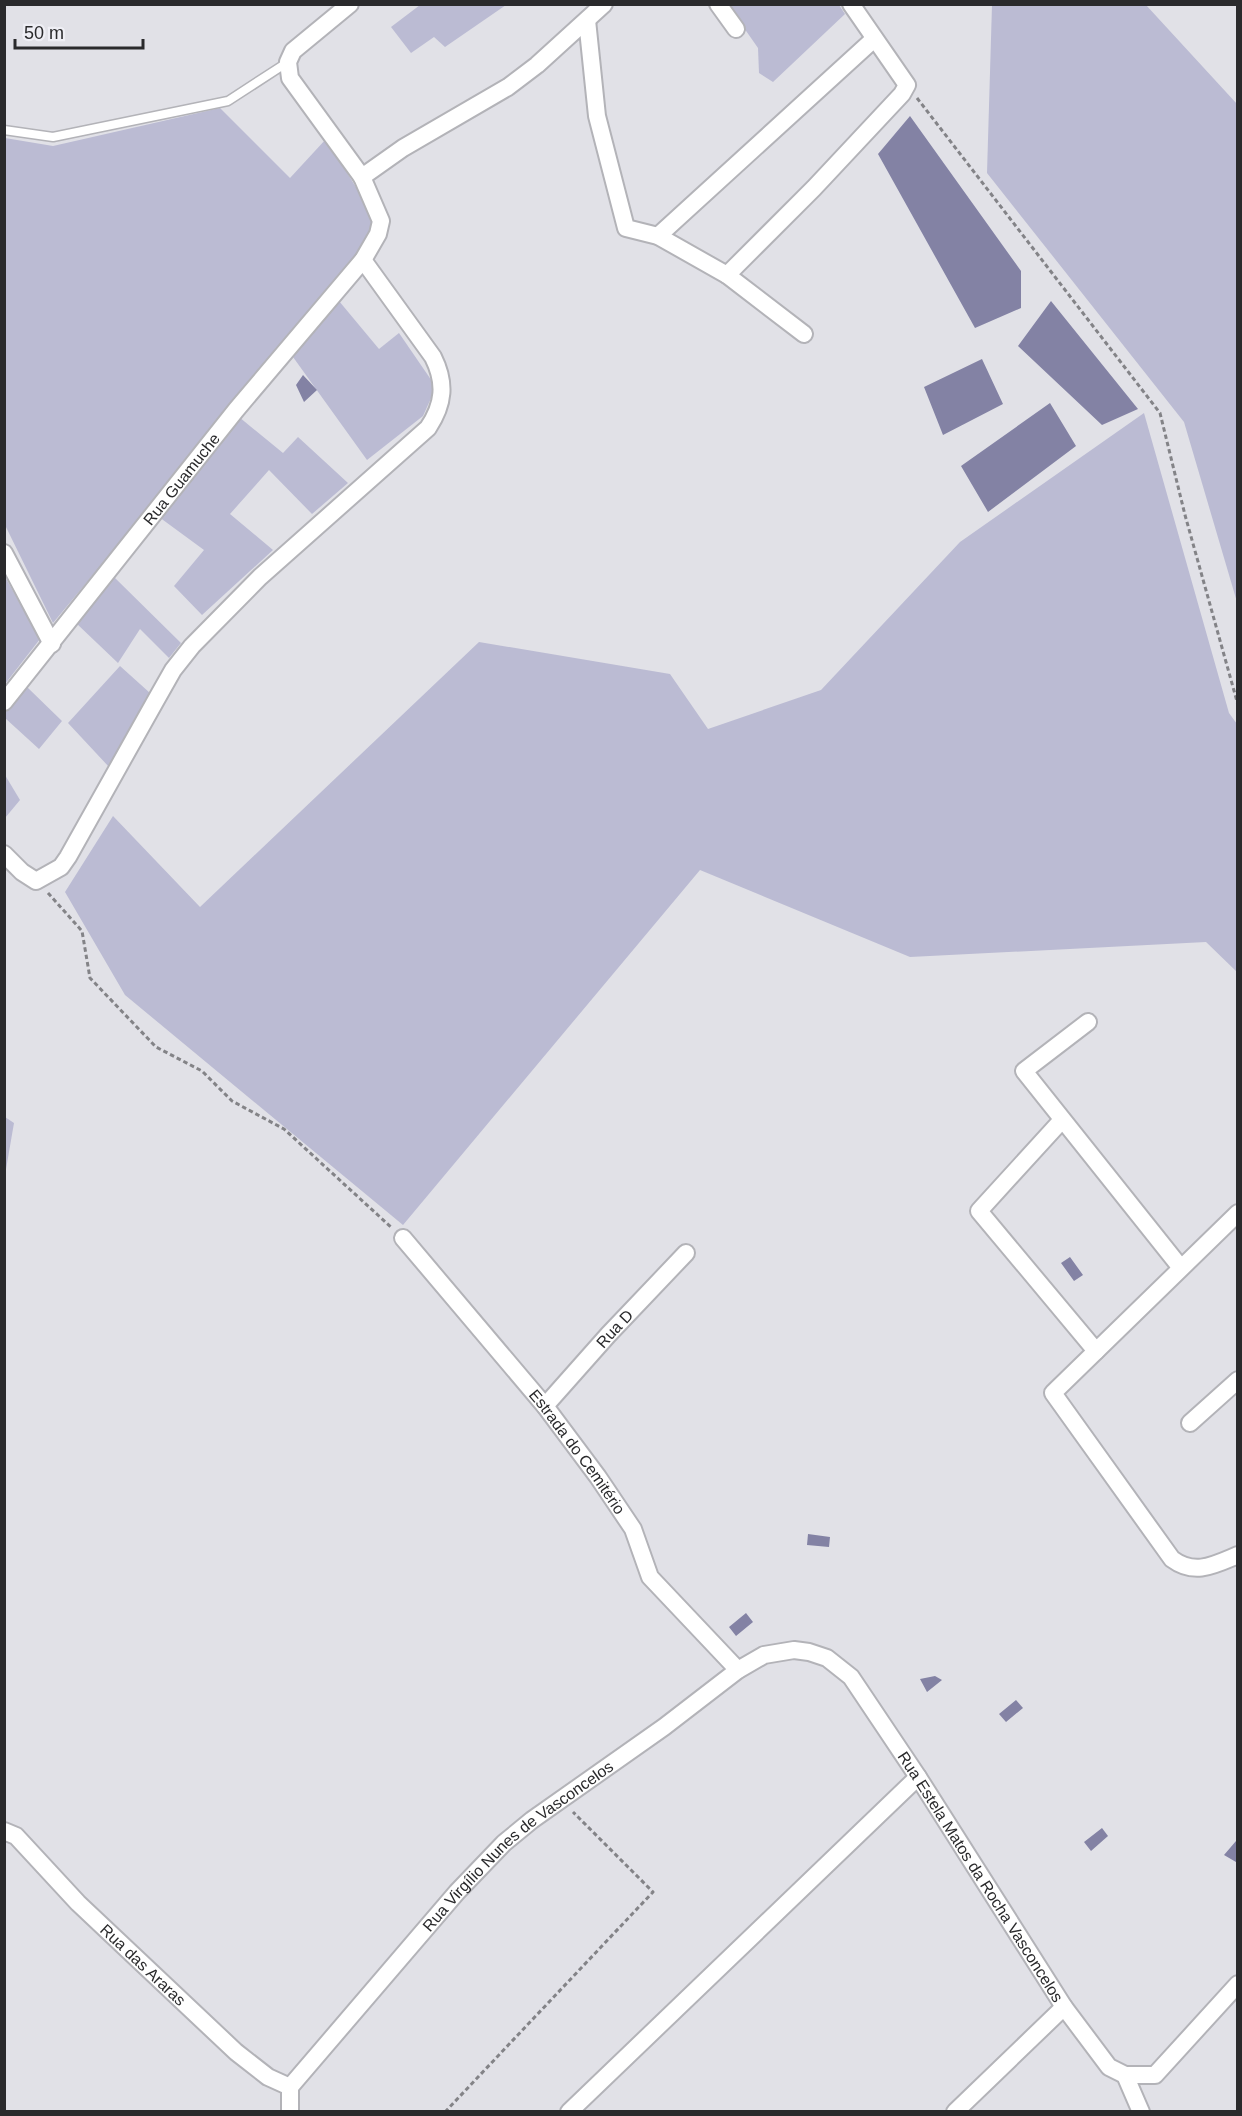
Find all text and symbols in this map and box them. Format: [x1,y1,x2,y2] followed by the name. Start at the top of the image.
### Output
[15,12,142,50] scale bar
[24,23,64,43] text: 50 m
[140,430,223,528] street label: Rua Guamuche
[593,1306,636,1351] street label: Rua D
[526,1386,628,1517] street label: Estrada do Cemitério
[894,1748,1066,2005] street label: Rua Estela Matos da Rocha Vasconcelos
[419,1758,616,1935] street label: Rua Virgílio Nunes de Vasconcelos
[97,1921,189,2009] street label: Rua das Araras

